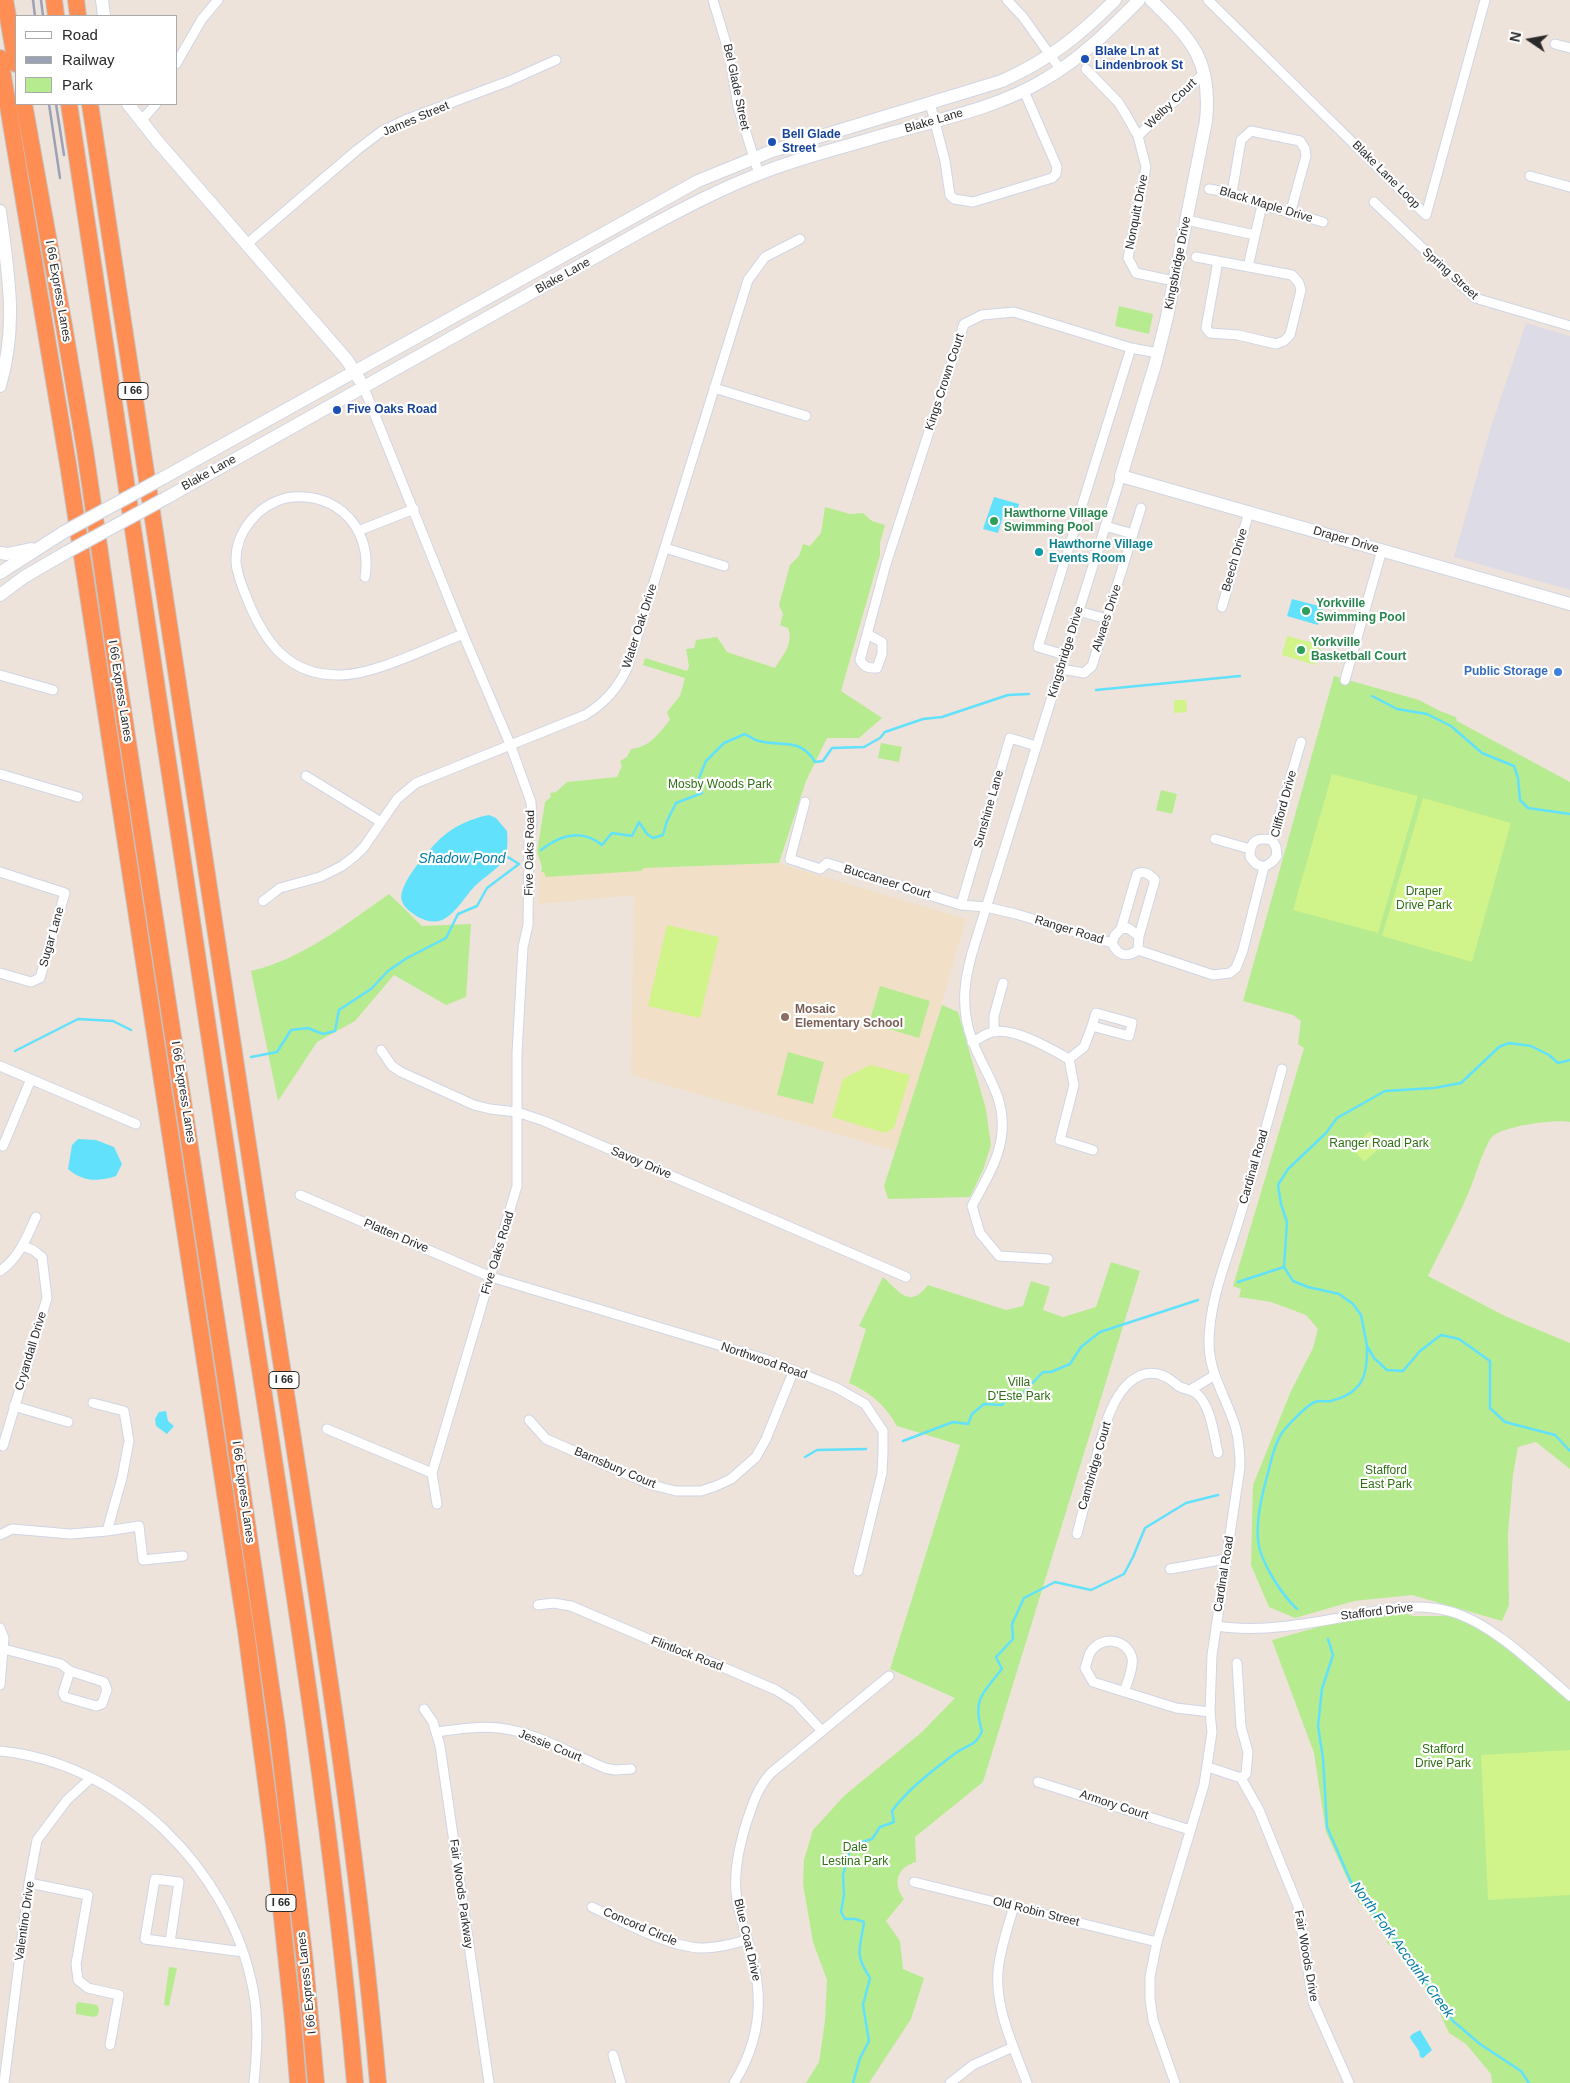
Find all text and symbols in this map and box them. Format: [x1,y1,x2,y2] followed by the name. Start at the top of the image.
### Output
[15,15,178,105] legend
[1505,15,1555,65] north arrow
[62,26,98,43] text: Road
[1506,30,1524,43] text: N
[720,42,752,132] street label: Bel Glade Street
[1095,45,1183,73] place label: Blake Ln at Lindenbrook St
[62,51,115,68] text: Railway
[1079,53,1091,65] marker: Blake Ln at Lindenbrook St
[62,76,93,93] text: Park
[1142,76,1200,132] street label: Welby Court
[381,99,451,139] street label: James Street
[903,106,965,136] street label: Blake Lane
[782,128,841,156] place label: Bell Glade Street
[766,136,778,148] marker: Bell Glade Street
[1349,138,1423,212] street label: Blake Lane Loop
[1123,173,1151,251] street label: Nonquitt Drive
[1218,184,1314,226] street label: Black Maple Drive
[1162,215,1194,311] street label: Kingsbridge Drive
[42,239,74,343] street label: I 66 Express Lanes
[1419,245,1481,303] street label: Spring Street
[533,255,593,297] street label: Blake Lane
[923,332,967,432] street label: Kings Crown Court
[118,382,148,400] road number: I 66
[347,403,437,417] place label: Five Oaks Road
[331,404,343,416] marker: Five Oaks Road
[179,452,239,494] street label: Blake Lane
[1004,507,1108,535] place label: Hawthorne Village Swimming Pool
[988,515,1000,527] marker: Hawthorne Village Swimming Pool
[1311,524,1381,556] street label: Draper Drive
[1219,527,1251,593] street label: Beech Drive
[1049,538,1153,566] place label: Hawthorne Village Events Room
[1033,546,1045,558] marker: Hawthorne Village Events Room
[620,582,660,670] street label: Water Oak Drive
[1089,582,1125,654] street label: Alwaes Drive
[1316,597,1405,625] place label: Yorkville Swimming Pool
[1045,605,1087,699] street label: Kingsbridge Drive
[1300,605,1312,617] marker: Yorkville Swimming Pool
[1311,636,1406,664] place label: Yorkville Basketball Court
[105,639,135,743] street label: I 66 Express Lanes
[1295,644,1307,656] marker: Yorkville Basketball Court
[1464,665,1548,679] place label: Public Storage
[1552,666,1564,678] marker: Public Storage
[971,769,1007,849] street label: Sunshine Lane
[1268,769,1300,839] street label: Clifford Drive
[668,778,772,792] park label: Mosby Woods Park
[522,810,538,896] street label: Five Oaks Road
[418,851,506,867] water label: Shadow Pond
[842,862,932,902] street label: Buccaneer Court
[1396,885,1452,913] park label: Draper Drive Park
[37,905,67,969] street label: Sugar Lane
[1033,913,1105,947] street label: Ranger Road
[795,1003,903,1031] place label: Mosaic Elementary School
[779,1011,791,1023] marker: Mosaic Elementary School
[168,1040,198,1144] street label: I 66 Express Lanes
[1237,1128,1271,1206] street label: Cardinal Road
[1329,1137,1429,1151] park label: Ranger Road Park
[608,1144,674,1182] street label: Savoy Drive
[479,1210,517,1296] street label: Five Oaks Road
[362,1216,430,1256] street label: Platten Drive
[12,1310,50,1392] street label: Cryandall Drive
[719,1340,809,1382] street label: Northwood Road
[269,1372,299,1388] road number: I 66
[988,1376,1050,1404] park label: Villa D'Este Park
[1075,1420,1115,1512] street label: Cambridge Court
[229,1440,257,1544] street label: I 66 Express Lanes
[572,1444,658,1492] street label: Barnsbury Court
[1360,1464,1412,1492] park label: Stafford East Park
[1211,1535,1237,1613] street label: Cardinal Road
[1340,1600,1414,1624] street label: Stafford Drive
[649,1634,725,1674] street label: Flintlock Road
[516,1727,584,1765] street label: Jessie Court
[1415,1743,1471,1771] park label: Stafford Drive Park
[1078,1787,1150,1823] street label: Armory Court
[446,1838,476,1950] street label: Fair Woods Parkway
[822,1841,888,1869] park label: Dale Lestina Park
[1347,1879,1457,2021] water label: North Fork Accotink Creek
[12,1880,38,1962] street label: Valentino Drive
[991,1894,1081,1930] street label: Old Robin Street
[266,1895,296,1912] road number: I 66
[731,1897,763,1983] street label: Blue Coat Drive
[601,1905,679,1949] street label: Concord Circle
[1291,1909,1321,2003] street label: Fair Woods Drive
[294,1931,320,2035] street label: I 66 Express Lanes

